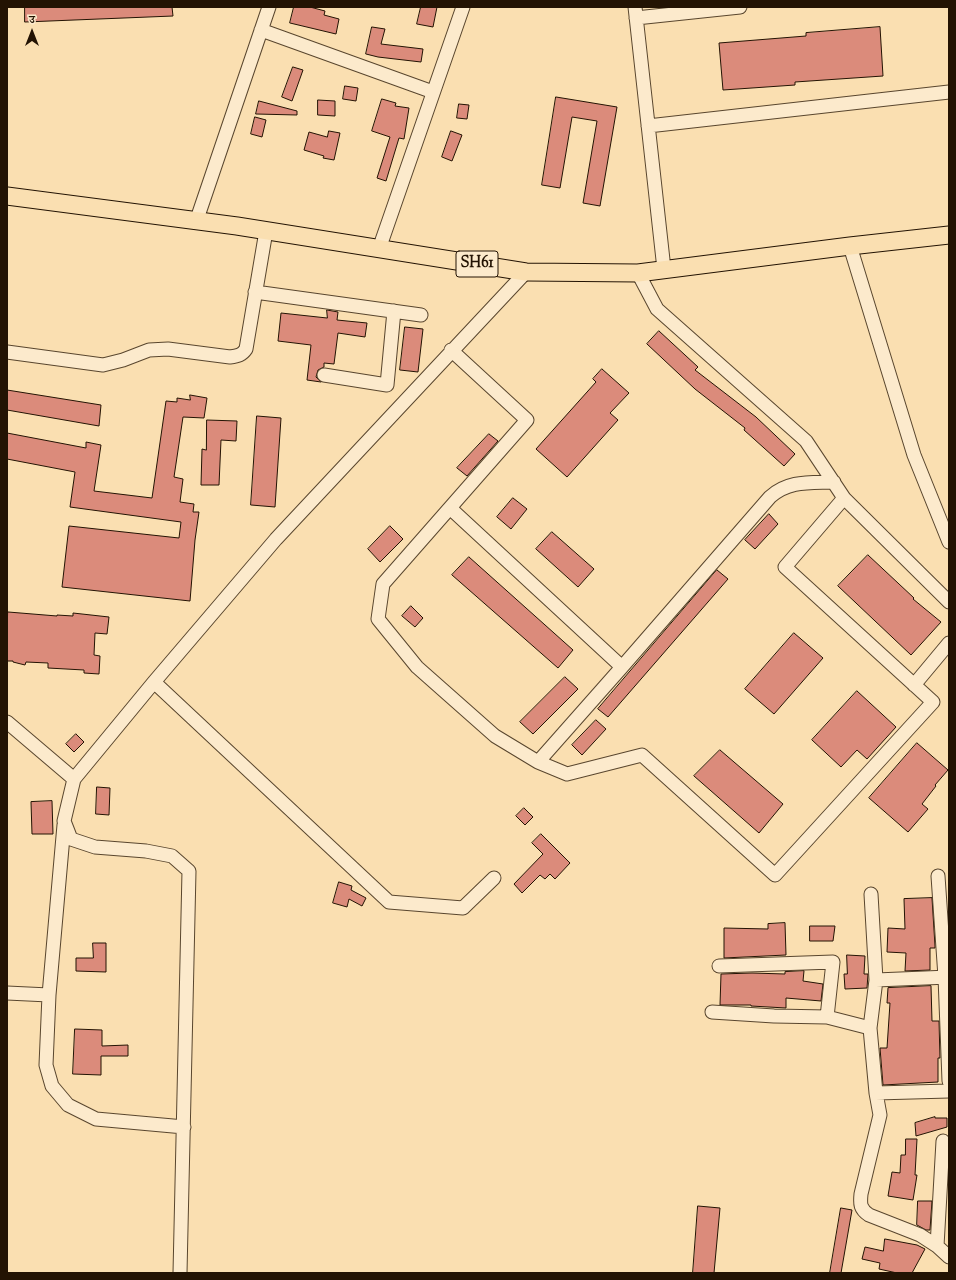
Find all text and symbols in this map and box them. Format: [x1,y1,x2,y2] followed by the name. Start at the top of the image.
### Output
[12,12,52,52] north arrow
[29,12,35,28] text: उ
[456,251,498,277] road number: SH61

